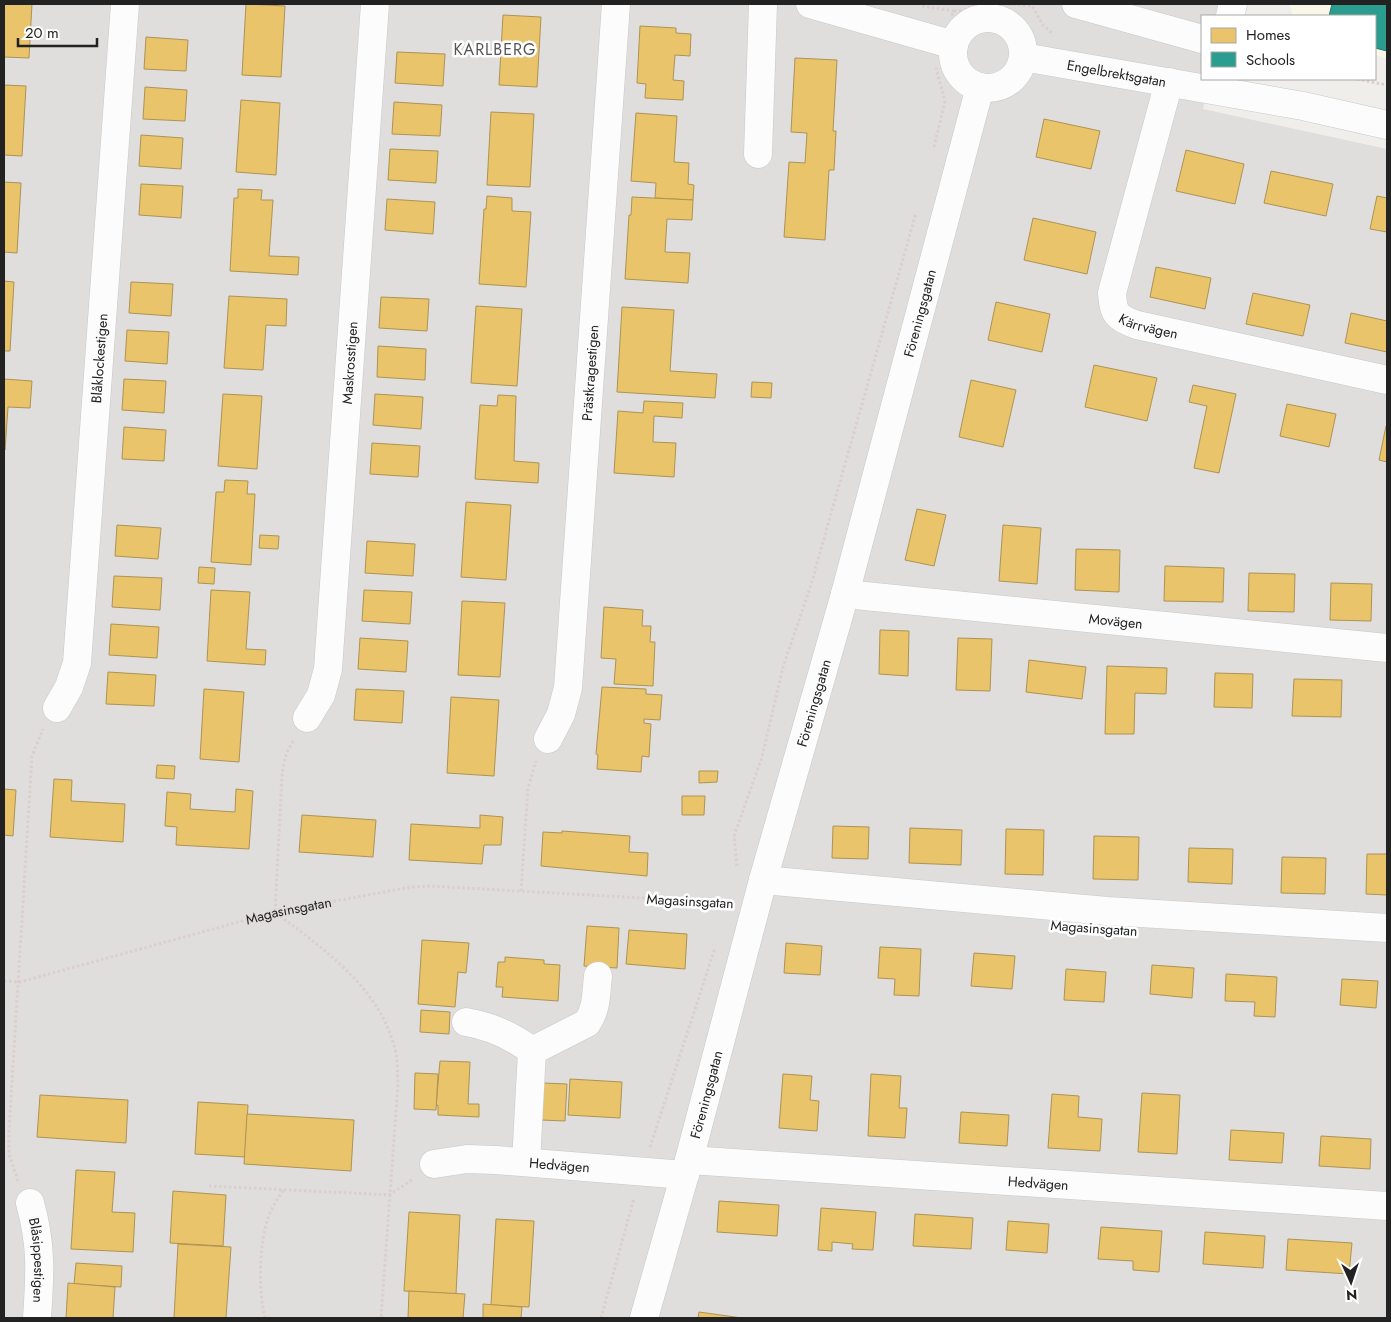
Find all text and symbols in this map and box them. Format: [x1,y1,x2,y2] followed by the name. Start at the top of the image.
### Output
[18,15,96,47] scale bar
[1201,15,1376,80] legend
[25,22,59,44] text: 20 m
[1246,24,1290,46] text: Homes
[454,38,536,61] district label: KARLBERG
[1246,49,1295,71] text: Schools
[1065,55,1168,92] street label: Engelbrektsgatan
[898,267,941,359] street label: Föreningsgatan
[1115,309,1180,344] street label: Kärrvägen
[86,313,112,404] street label: Blåklockestigen
[337,320,363,405] street label: Maskrosstigen
[577,324,603,422] street label: Prästkragestigen
[1088,608,1144,634] street label: Movägen
[792,657,836,749] street label: Föreningsgatan
[646,889,734,913] street label: Magasinsgatan
[243,892,333,930] street label: Magasinsgatan
[1050,915,1138,941] street label: Magasinsgatan
[685,1048,728,1141] street label: Föreningsgatan
[528,1153,590,1177] street label: Hedvägen
[1007,1171,1069,1195] street label: Hedvägen
[24,1216,49,1303] street label: Blåsippestigen
[1326,1257,1376,1307] north arrow
[1346,1285,1358,1305] text: N

